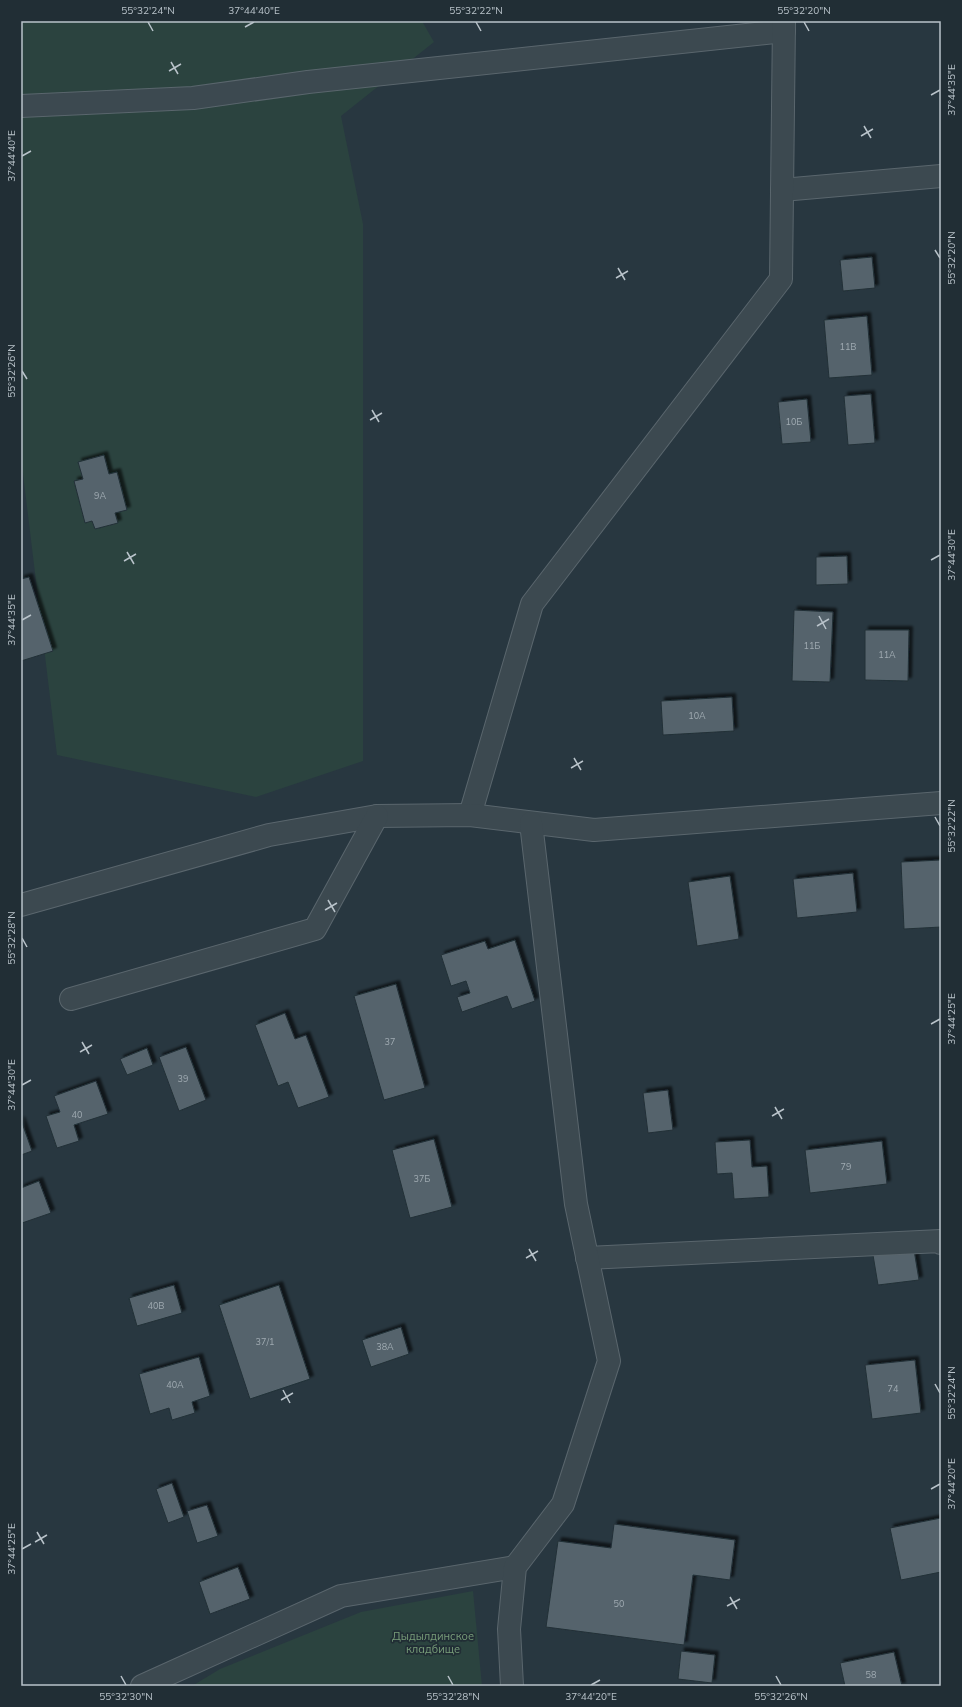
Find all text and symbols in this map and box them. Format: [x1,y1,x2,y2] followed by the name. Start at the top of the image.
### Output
[121,4,175,17] text: 55°32'24"N
[228,4,280,17] text: 37°44'40"E
[449,4,503,17] text: 55°32'22"N
[777,4,831,17] text: 55°32'20"N
[945,64,958,116] text: 37°44'35"E
[5,130,18,182] text: 37°44'40"E
[945,231,958,285] text: 55°32'20"N
[840,341,856,352] house number: 11В
[5,344,18,398] text: 55°32'26"N
[786,416,802,427] house number: 10Б
[94,490,106,501] house number: 9А
[945,529,958,581] text: 37°44'30"E
[5,594,18,646] text: 37°44'35"E
[804,640,820,651] house number: 11Б
[878,649,896,660] house number: 11А
[688,710,706,721] house number: 10А
[945,799,958,853] text: 55°32'22"N
[5,911,18,965] text: 55°32'28"N
[945,993,958,1045] text: 37°44'25"E
[385,1036,395,1047] house number: 37
[5,1059,18,1111] text: 37°44'30"E
[178,1073,188,1084] house number: 39
[72,1109,82,1120] house number: 40
[841,1161,851,1172] house number: 79
[414,1173,430,1184] house number: 37Б
[148,1300,164,1311] house number: 40В
[256,1336,274,1347] house number: 37/1
[376,1341,394,1352] house number: 38А
[945,1366,958,1420] text: 55°32'24"N
[166,1379,184,1390] house number: 40А
[888,1383,899,1394] house number: 74
[945,1458,958,1510] text: 37°44'20"E
[5,1523,18,1575] text: 37°44'25"E
[614,1598,624,1609] house number: 50
[392,1629,474,1656] park label: Дыдылдинское кладбище
[866,1669,876,1680] house number: 58
[99,1690,153,1703] text: 55°32'30"N
[426,1690,480,1703] text: 55°32'28"N
[565,1690,617,1703] text: 37°44'20"E
[754,1690,808,1703] text: 55°32'26"N

